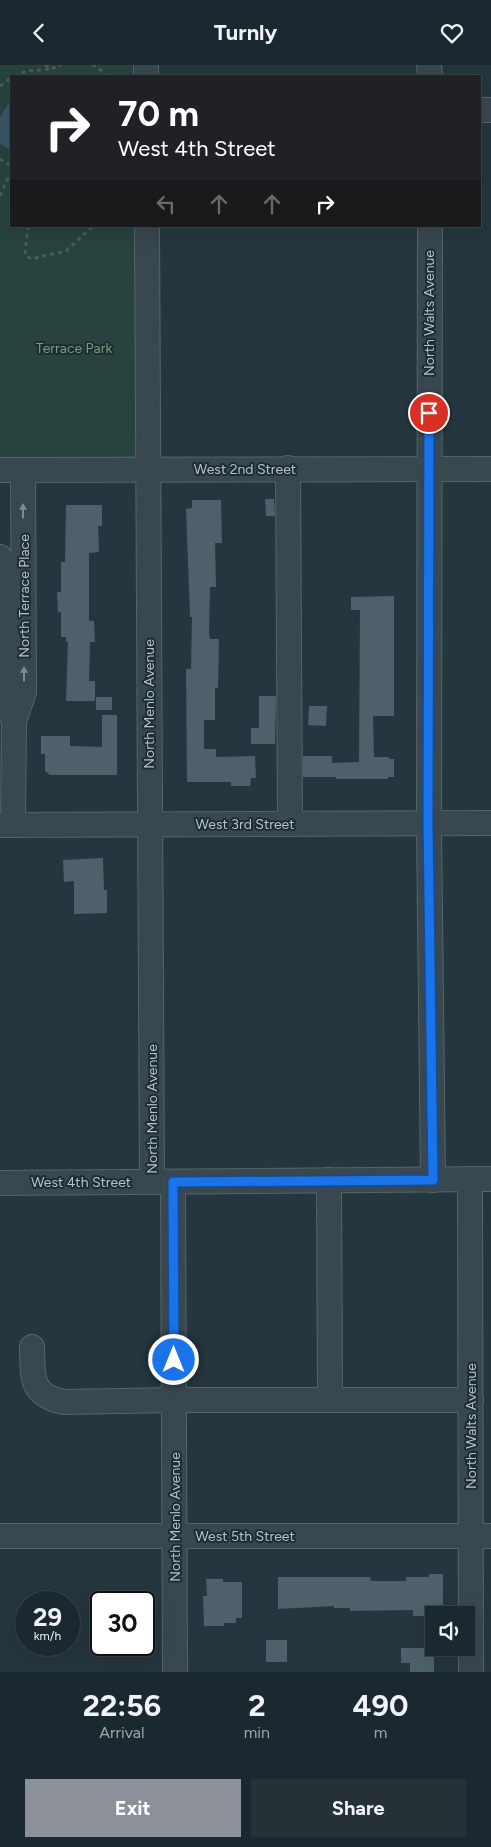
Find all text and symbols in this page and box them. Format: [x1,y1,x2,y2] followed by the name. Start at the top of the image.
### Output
[25,19,53,47] icon: back
[214,19,277,46] text: Turnly
[438,19,466,47] icon: heart
[118,93,199,135] text: 70 m
[35,95,100,160] icon: right
[118,135,276,162] text: West 4th Street
[152,190,180,218] icon: left
[205,190,233,218] icon: ahead
[258,190,286,218] icon: ahead
[311,190,339,218] icon: right
[421,250,438,376] street label: North Walts Avenue
[36,340,112,357] park label: Terrace Park
[408,392,450,434] pin
[415,399,443,427] icon: arrive
[194,461,296,478] street label: West 2nd Street
[19,503,27,519] one-way arrow
[16,534,33,658] street label: North Terrace Place
[141,639,158,769] street label: North Menlo Avenue
[20,665,28,681] one-way arrow
[196,816,295,833] street label: West 3rd Street
[144,1044,161,1174] street label: North Menlo Avenue
[31,1174,131,1191] street label: West 4th Street
[147,1333,199,1385] position arrow
[463,1363,480,1489] street label: North Walts Avenue
[167,1452,184,1582] street label: North Menlo Avenue
[195,1528,295,1545] street label: West 5th Street
[90,1591,155,1656] speed limit sign: 30
[33,1602,62,1632] text: 29
[425,1606,475,1656] map controls
[425,1606,475,1656] button: sound
[34,1629,61,1643] text: km/h
[83,1687,161,1724] text: 22:56
[248,1687,266,1724] text: 2
[353,1687,408,1724] text: 490
[99,1723,144,1742] text: Arrival
[244,1723,270,1742] text: min
[374,1723,387,1742] text: m
[25,1779,241,1837] button: Exit
[251,1779,466,1837] button: Share

